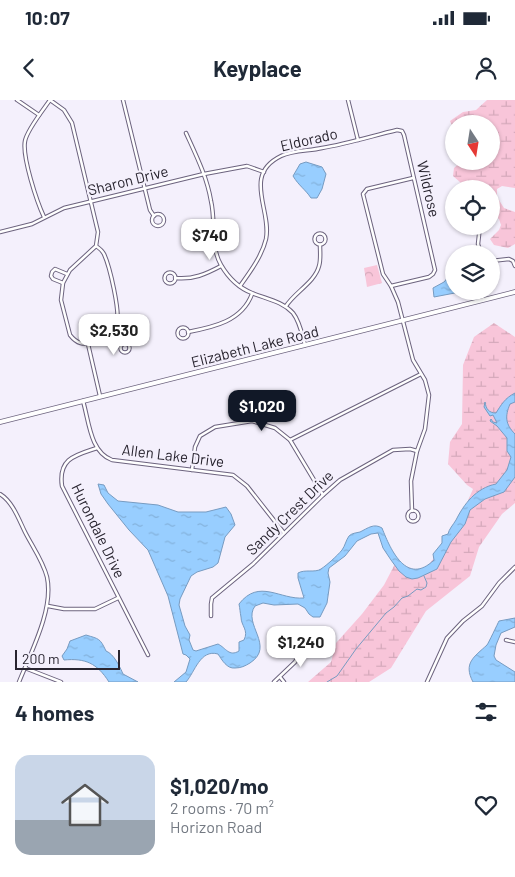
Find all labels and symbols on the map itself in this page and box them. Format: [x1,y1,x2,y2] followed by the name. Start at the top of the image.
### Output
[445,115,500,170] north arrow
[278,124,339,154] street label: Eldorado
[414,159,444,219] street label: Wildrose
[86,161,170,199] street label: Sharon Drive
[180,219,240,261] pin: $740
[73,314,155,356] pin: $2,530
[189,321,320,371] street label: Elizabeth Lake Road
[221,390,303,432] pin: $1,020
[121,440,225,470] street label: Allen Lake Drive
[242,466,337,558] street label: Sandy Crest Drive
[68,480,130,581] street label: Hurondale Drive
[260,626,342,668] pin: $1,240
[15,647,120,670] scale bar

